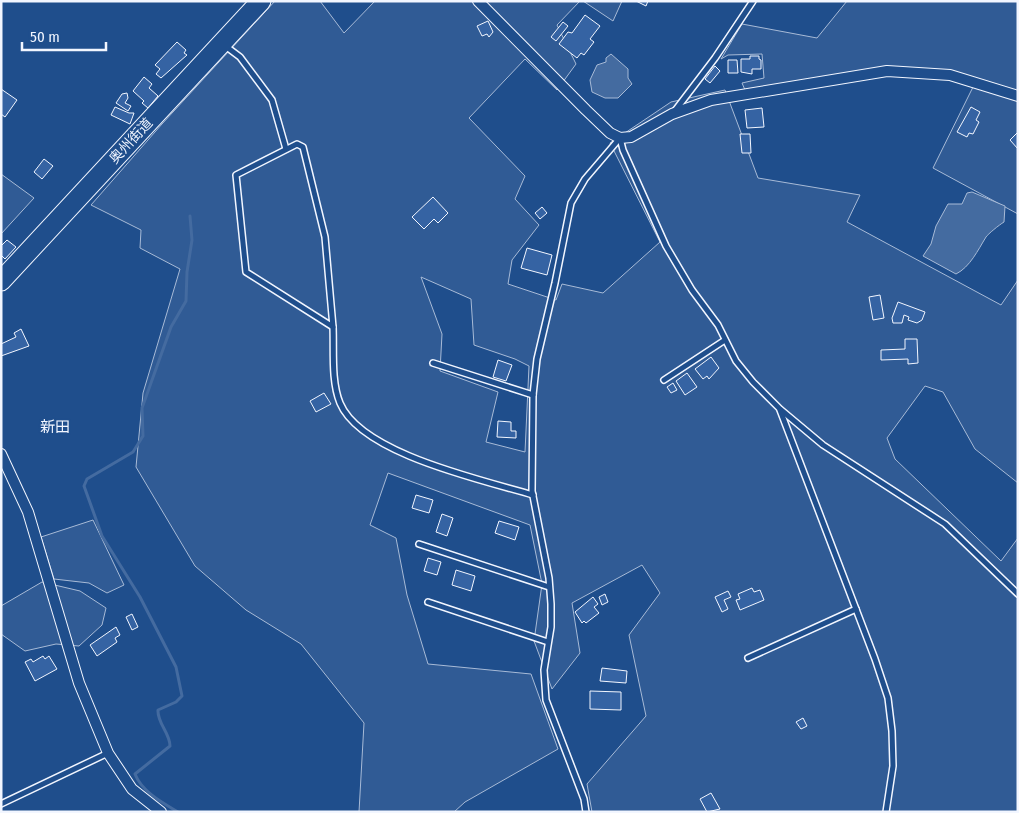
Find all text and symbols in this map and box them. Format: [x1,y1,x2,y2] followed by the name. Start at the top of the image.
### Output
[22,20,106,52] scale bar
[30,28,60,46] text: 50 m
[106,115,156,167] street label: 奥州街道
[40,418,70,436] district label: 新田

